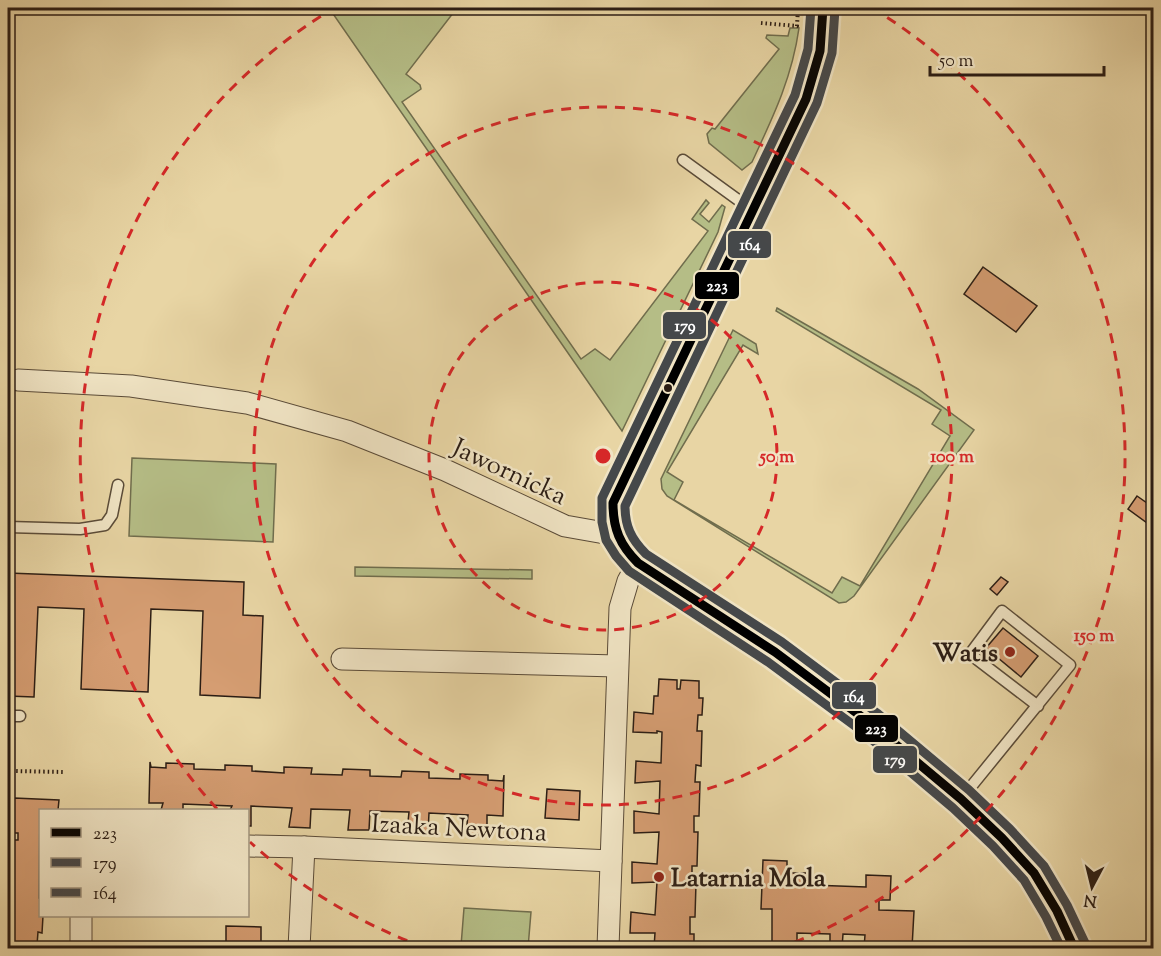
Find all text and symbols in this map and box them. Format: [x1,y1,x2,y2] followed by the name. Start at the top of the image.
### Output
[930,39,1104,77] scale bar
[938,49,974,75] text: 50 m
[727,230,772,259] line badge: 164
[739,235,761,258] text: 164
[694,271,740,300] line badge: 223
[706,276,728,299] text: 223
[662,311,707,340] line badge: 179
[675,316,696,339] text: 179
[662,382,674,394] unlabelled marker
[444,430,572,516] street label: Jawornicka
[758,445,794,471] text: 50 m
[930,445,974,471] text: 100 m
[593,446,613,466] centre of rings
[1074,624,1114,650] text: 150 m
[932,636,998,673] place label: Watis
[1003,645,1017,659] marker: Watis
[831,681,877,710] line badge: 164
[843,687,865,710] text: 164
[854,714,899,743] line badge: 223
[865,719,887,742] text: 223
[872,745,918,774] line badge: 179
[885,750,906,773] text: 179
[370,806,548,853] street label: Izaaka Newtona
[39,809,249,917] legend
[93,822,117,848] text: 223
[93,852,117,878] text: 179
[1062,857,1122,917] north arrow
[671,861,826,898] place label: Latarnia Mola
[652,870,666,884] marker: Latarnia Mola
[93,882,117,908] text: 164
[1083,887,1098,912] text: N

